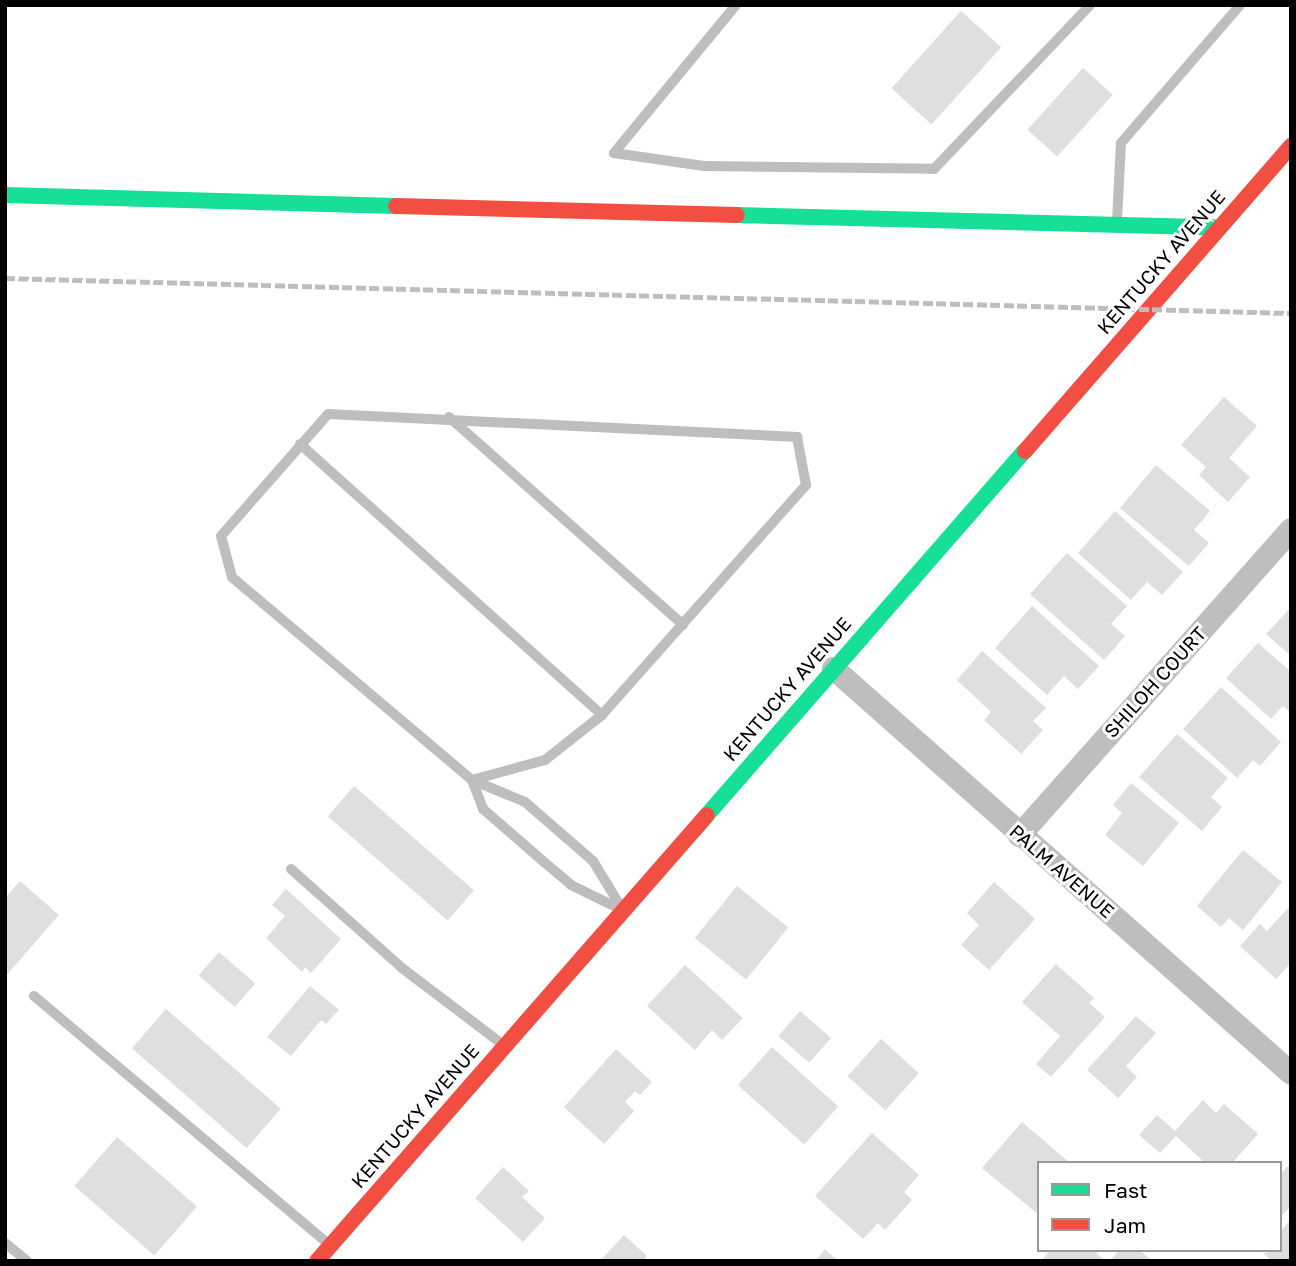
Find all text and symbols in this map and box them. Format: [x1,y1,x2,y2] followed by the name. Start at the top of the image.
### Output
[1092,185,1230,339] street label: KENTUCKY AVENUE
[718,612,856,766] street label: KENTUCKY AVENUE
[1099,622,1211,742] street label: SHILOH COURT
[1005,819,1119,923] street label: PALM AVENUE
[346,1039,484,1193] street label: KENTUCKY AVENUE
[1037,1161,1282,1252] legend
[1104,1177,1147,1203] text: Fast
[1104,1212,1146,1238] text: Jam

